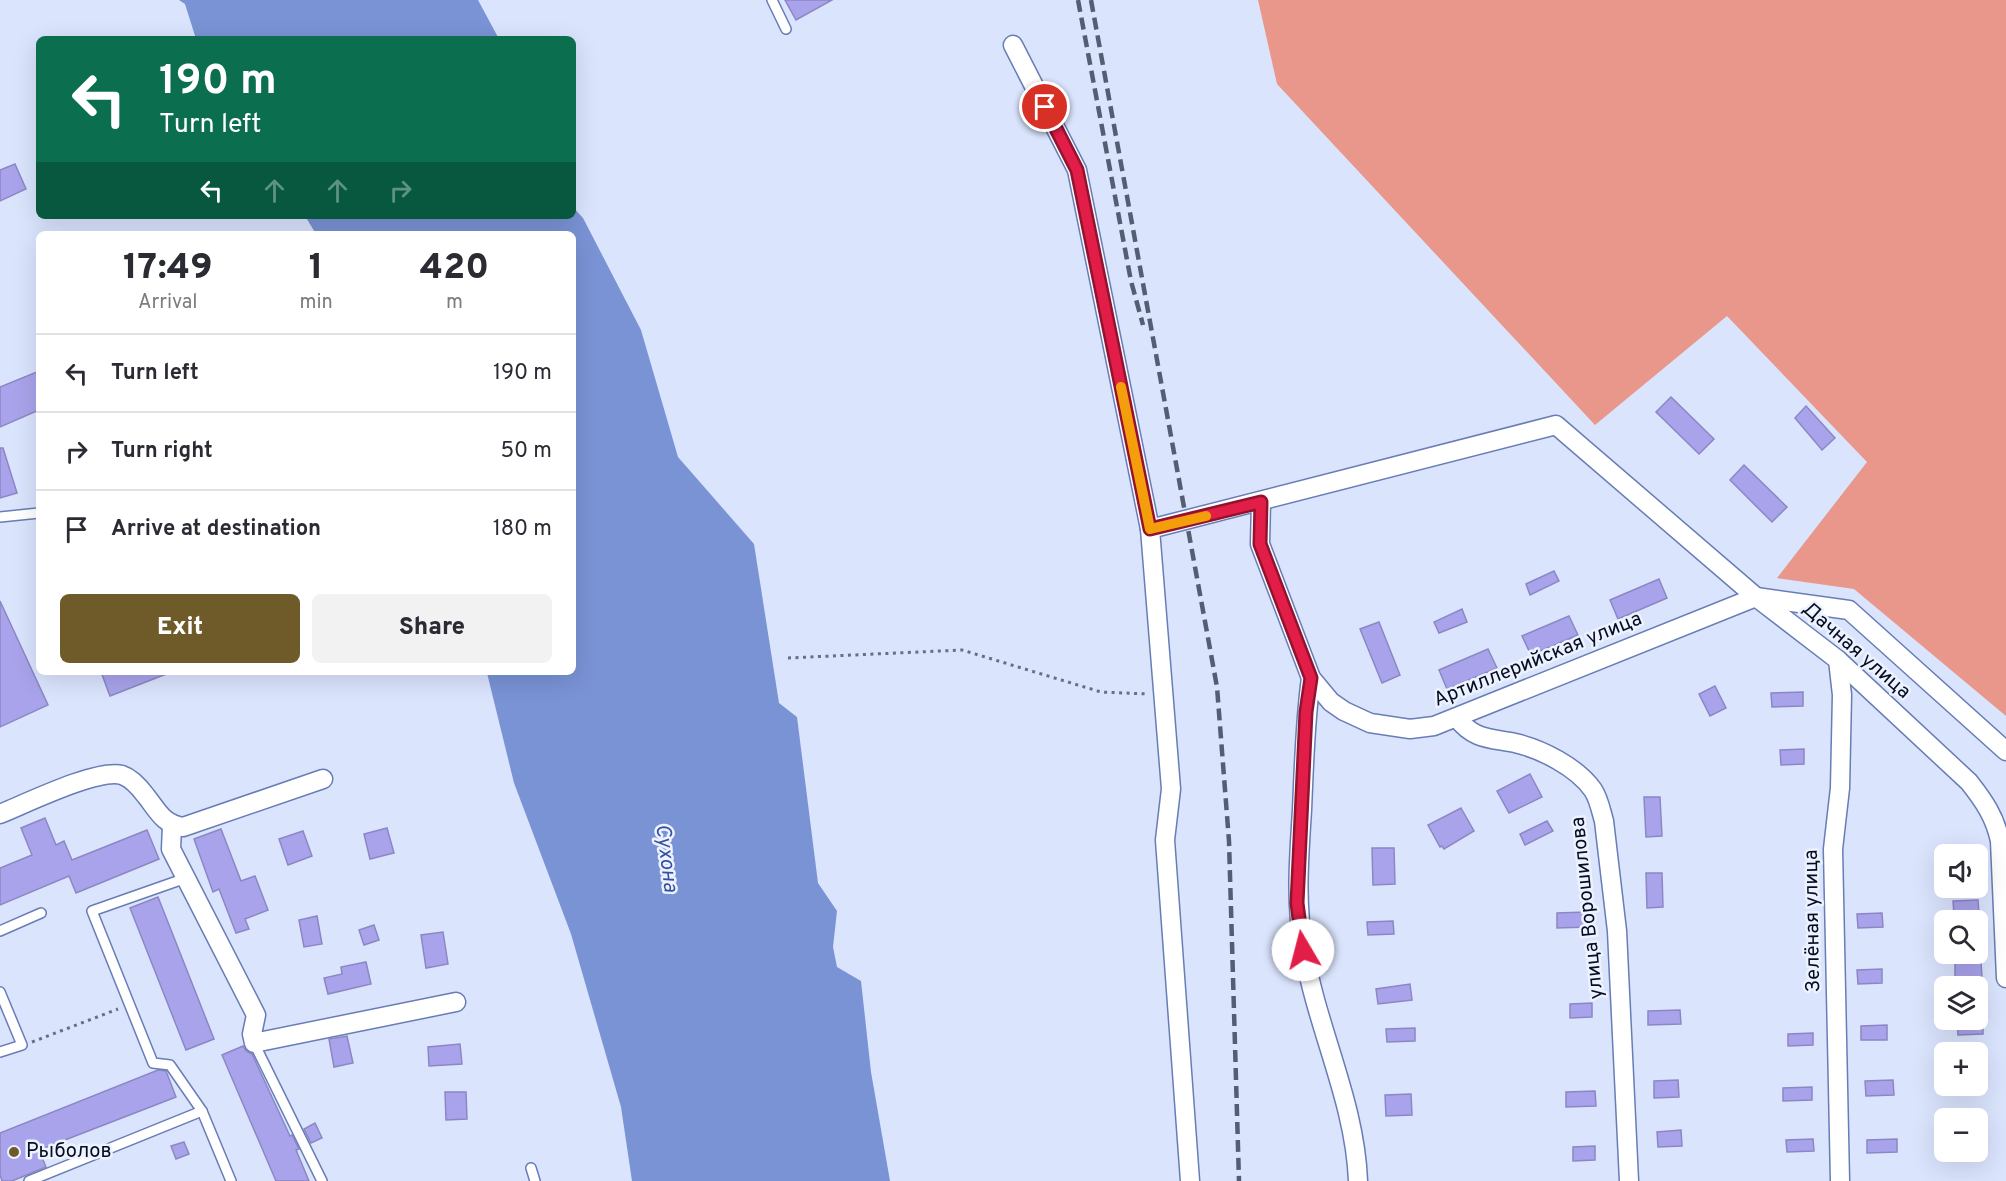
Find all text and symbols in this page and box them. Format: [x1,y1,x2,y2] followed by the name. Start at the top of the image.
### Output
[159,56,277,109] text: 190 m
[60,60,138,138] icon: left
[1019,81,1070,132] pin
[1028,90,1061,123] icon: arrive
[159,108,261,142] text: Turn left
[195,174,228,207] icon: left
[258,174,291,207] icon: ahead
[321,174,354,207] icon: ahead
[384,174,417,207] icon: right
[123,246,213,292] text: 17:49
[309,246,324,292] text: 1
[420,246,489,292] text: 420
[138,290,198,316] text: Arrival
[300,290,333,316] text: min
[446,290,463,316] text: m
[60,357,93,390] icon: left
[111,360,199,387] text: Turn left
[493,360,552,387] text: 190 m
[60,435,93,468] icon: right
[111,438,213,465] text: Turn right
[500,438,552,465] text: 50 m
[60,513,93,546] icon: arrive
[111,516,321,543] text: Arrive at destination
[493,516,552,543] text: 180 m
[60,594,300,663] button: Exit
[312,594,552,663] button: Share
[1796,597,1916,705] street label: Дачная улица
[1430,606,1646,714] street label: Артиллерийская улица
[1565,816,1611,1000] street label: улица Ворошилова
[648,822,684,894] water label: Сухона
[1934,844,1988,1162] map controls
[1934,844,1988,898] button: sound
[1799,849,1827,993] street label: Зелёная улица
[1934,910,1988,964] button: search
[1271,918,1335,982] position arrow
[1934,976,1988,1030] button: layers
[1934,1042,1988,1096] button: +
[1934,1108,1988,1162] button: −
[26,1139,112,1165] place label: Рыболов
[7,1145,21,1159] marker: Рыболов

